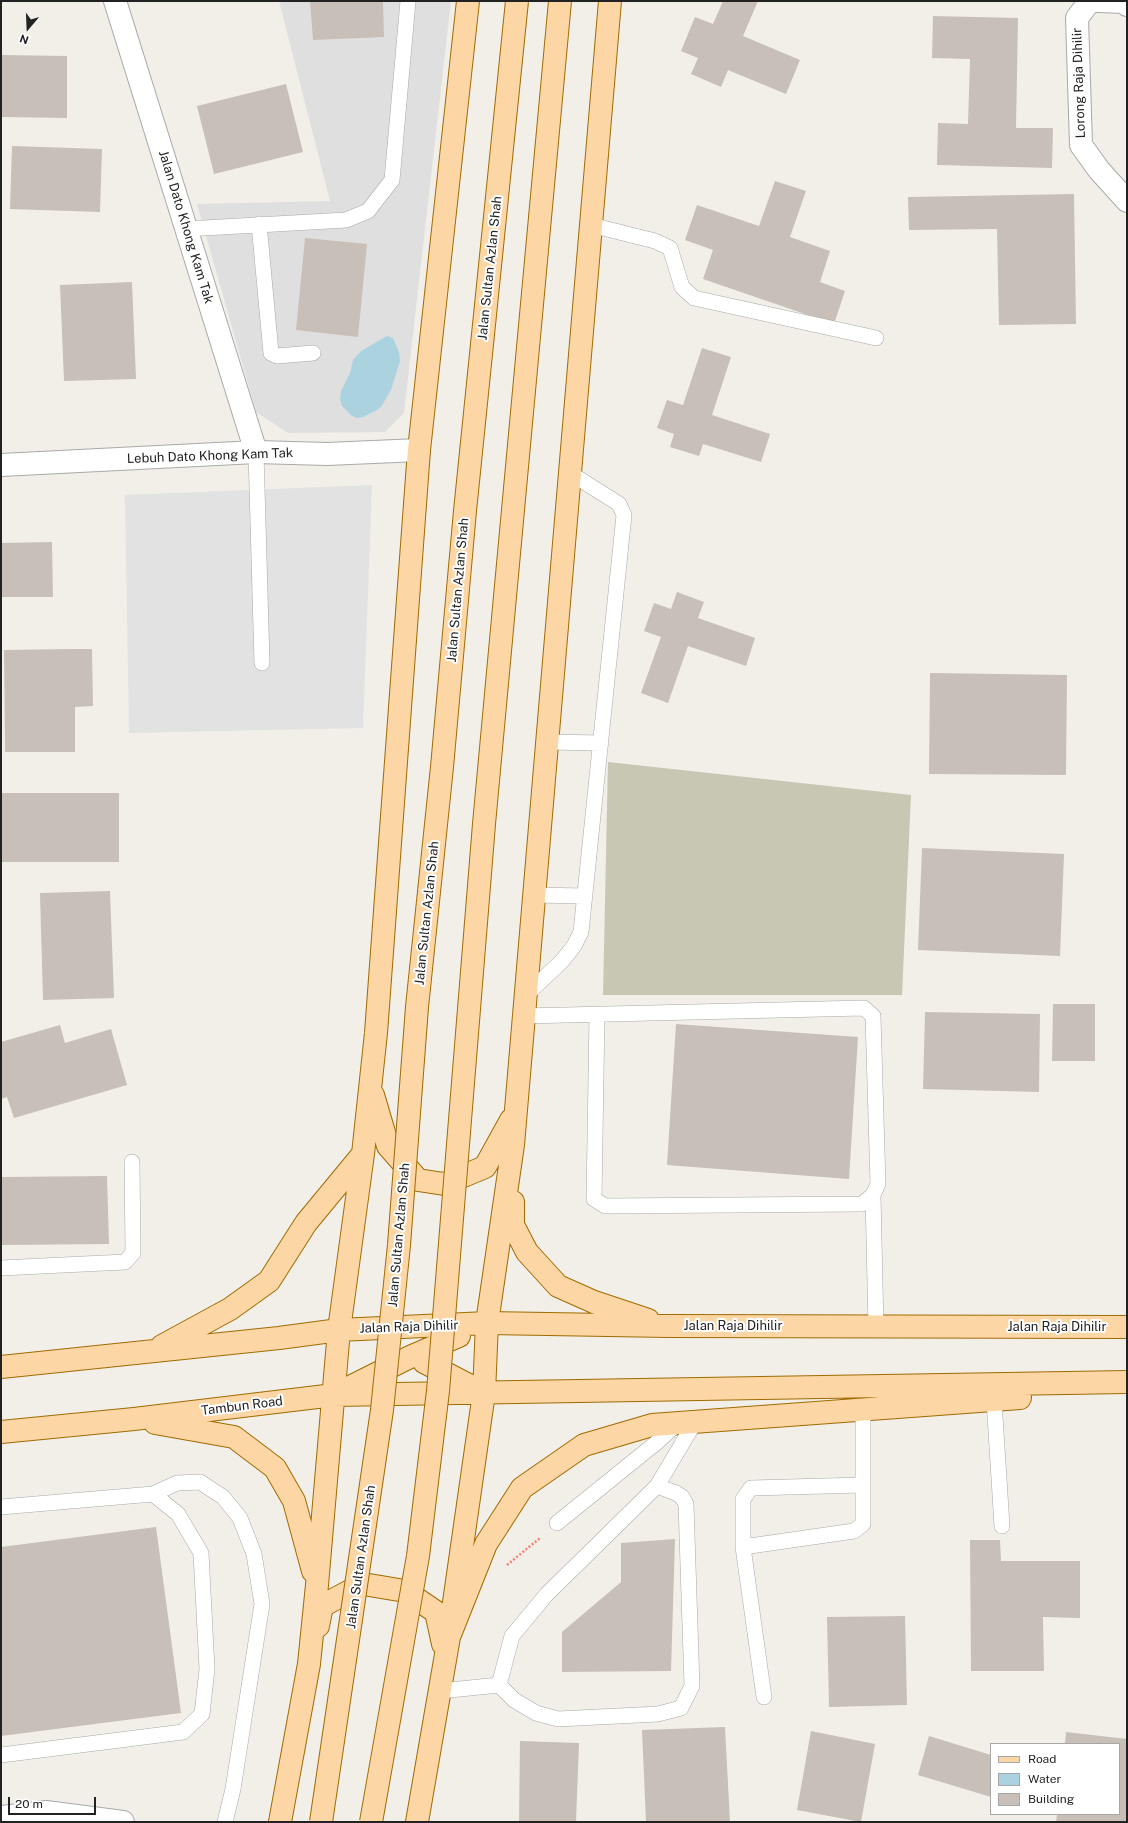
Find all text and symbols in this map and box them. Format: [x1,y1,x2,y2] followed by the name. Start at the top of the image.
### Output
[8,8,48,48] north arrow
[1069,27,1089,139] street label: Lorong Raja Dihilir
[18,32,30,46] text: N
[155,148,217,306] street label: Jalan Dato Khong Kam Tak
[475,195,505,341] street label: Jalan Sultan Azlan Shah
[127,445,293,467] street label: Lebuh Dato Khong Kam Tak
[444,517,472,663] street label: Jalan Sultan Azlan Shah
[412,840,442,986] street label: Jalan Sultan Azlan Shah
[385,1162,413,1308] street label: Jalan Sultan Azlan Shah
[359,1317,459,1337] street label: Jalan Raja Dihilir
[684,1318,782,1334] street label: Jalan Raja Dihilir
[1008,1319,1106,1335] street label: Jalan Raja Dihilir
[200,1393,284,1419] street label: Tambun Road
[343,1484,379,1630] street label: Jalan Sultan Azlan Shah
[990,1743,1120,1815] legend
[1028,1752,1056,1766] text: Road
[1028,1772,1061,1786] text: Water
[10,1789,98,1815] scale bar
[1028,1792,1074,1806] text: Building
[15,1797,43,1811] text: 20 m

